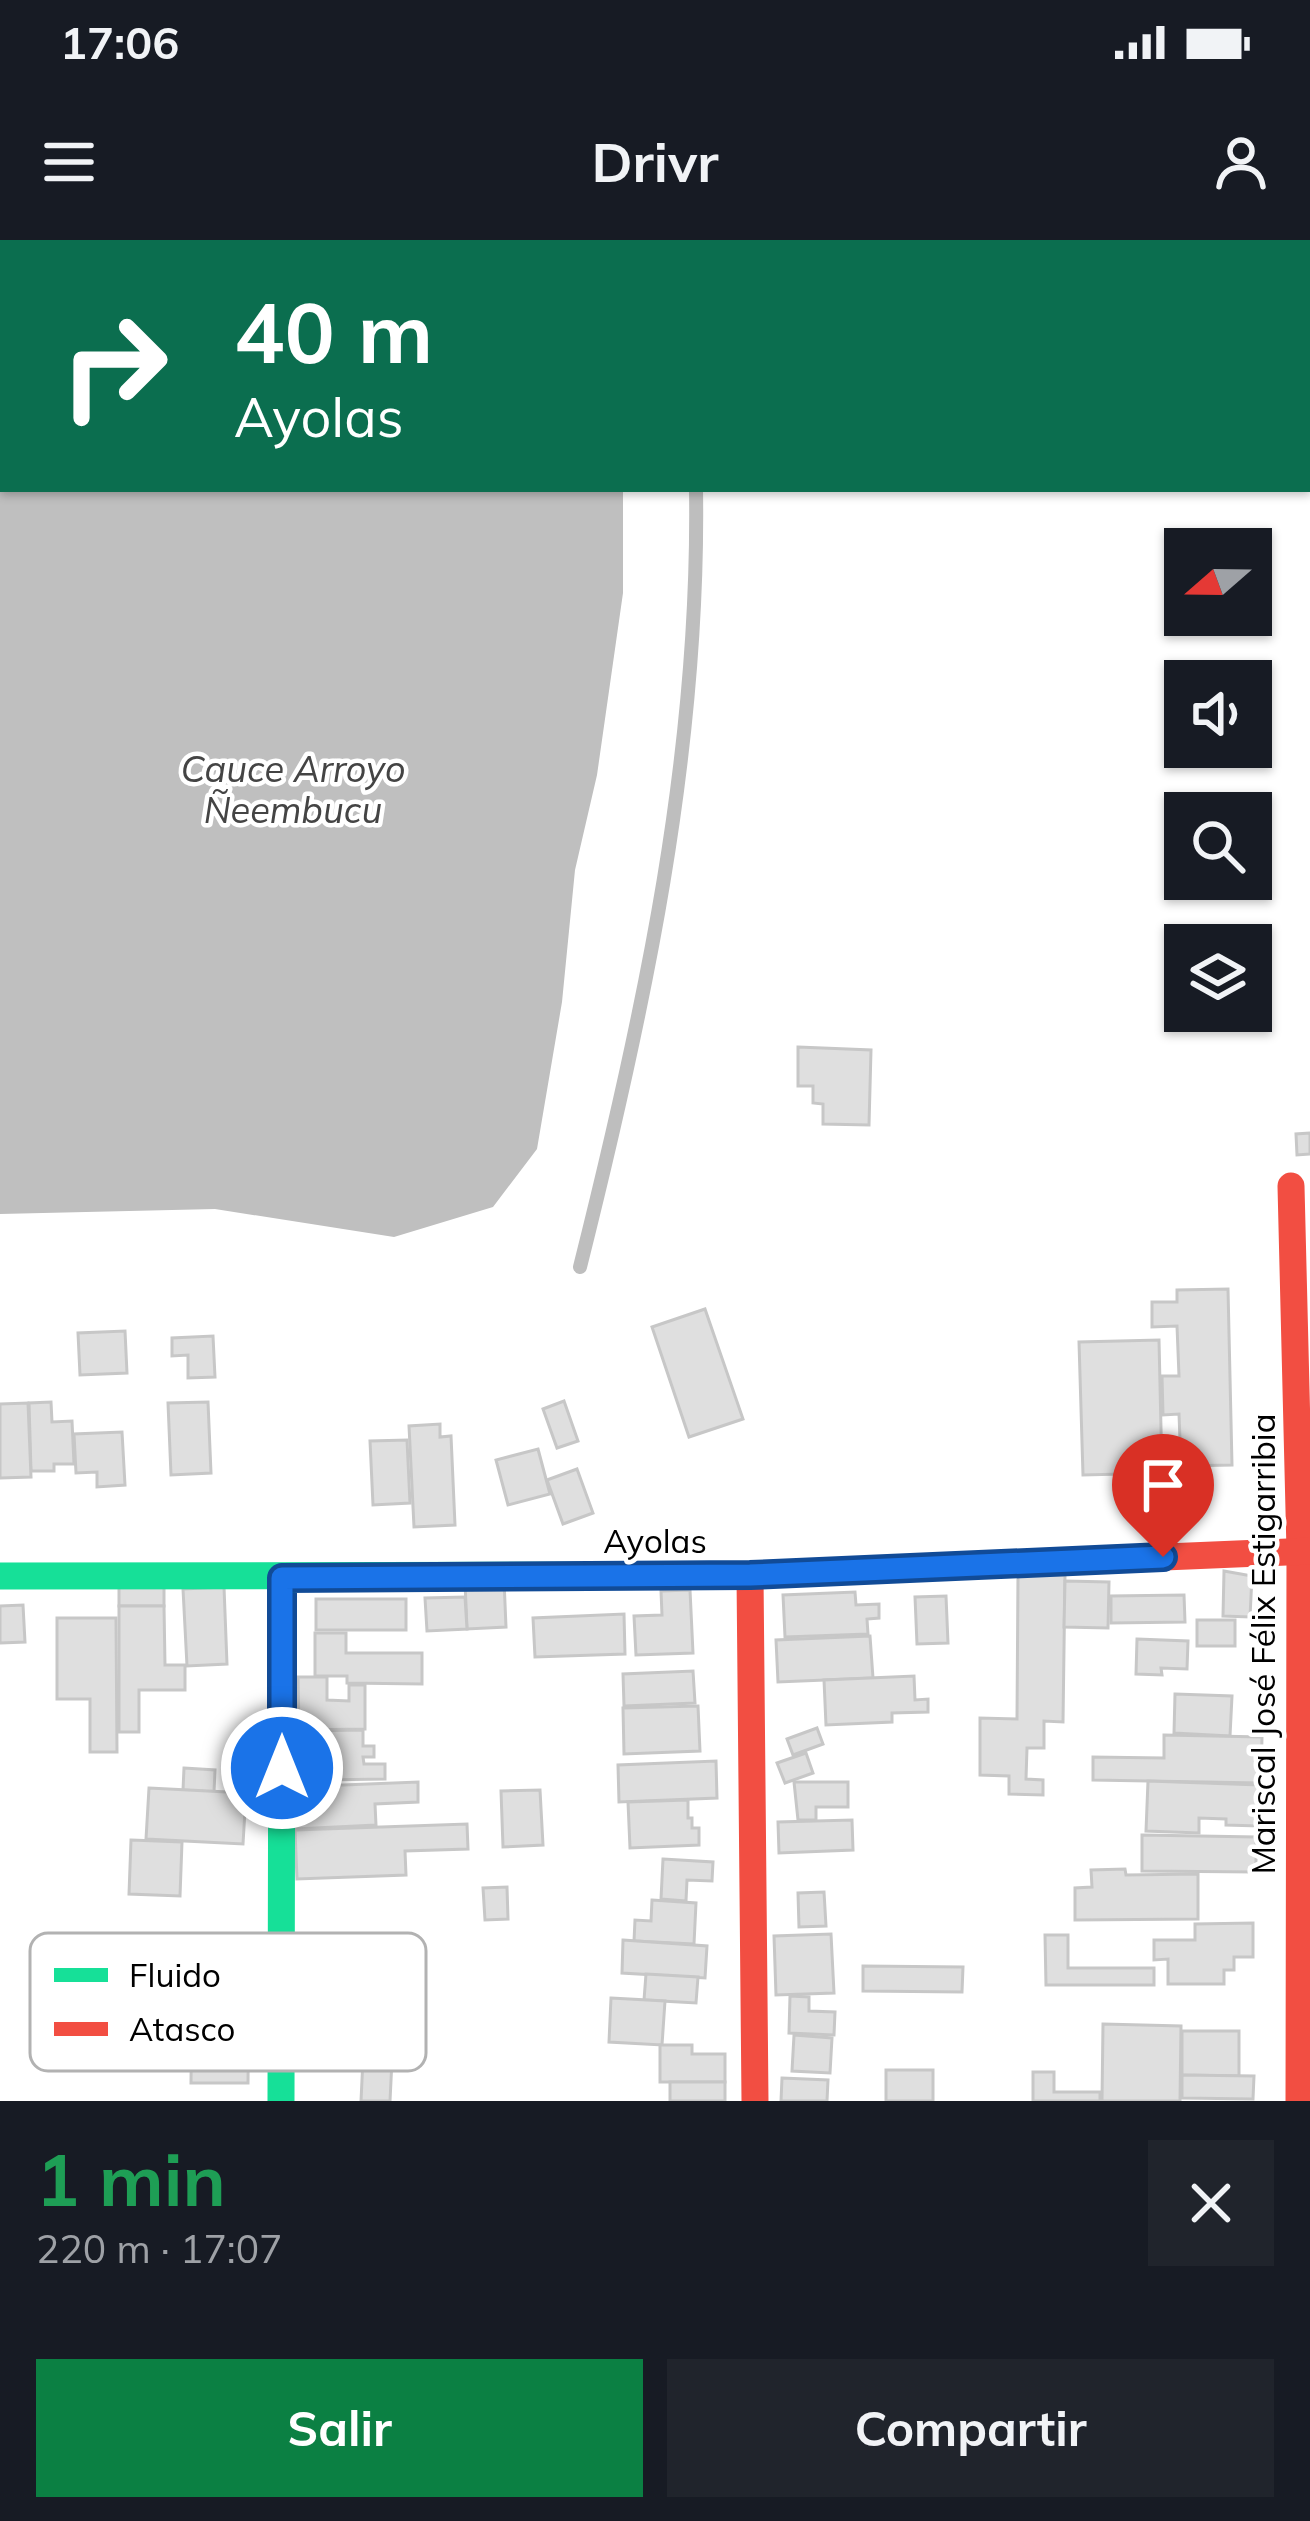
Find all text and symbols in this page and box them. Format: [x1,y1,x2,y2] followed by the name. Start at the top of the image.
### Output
[60,14,179,70] text: 17:06
[591,128,719,196] text: Drivr
[36,129,102,195] icon: menu
[1208,129,1274,195] icon: person
[234,279,433,384] text: 40 m
[36,288,192,444] icon: right
[234,383,403,451] text: Ayolas
[1164,528,1272,636] north arrow
[1164,528,1272,1032] map controls
[1164,660,1272,768] button: sound
[181,746,405,832] water label: Cauce Arroyo Ñeembucu
[1164,792,1272,900] button: search
[1164,924,1272,1032] button: layers
[1242,1414,1283,1875] street label: Mariscal José Félix Estigarribia
[1112,1434,1214,1557] pin
[1130,1452,1196,1518] icon: arrive
[603,1520,707,1561] street label: Ayolas
[219,1705,345,1831] position arrow
[30,1933,426,2071] legend
[129,1954,221,1995] text: Fluido
[129,2008,235,2049] text: Atasco
[36,2134,226,2224] text: 1 min
[1148,2140,1274,2266] button: close
[36,2224,282,2273] text: 220 m · 17:07
[36,2359,643,2497] button: Salir
[667,2359,1274,2497] button: Compartir

